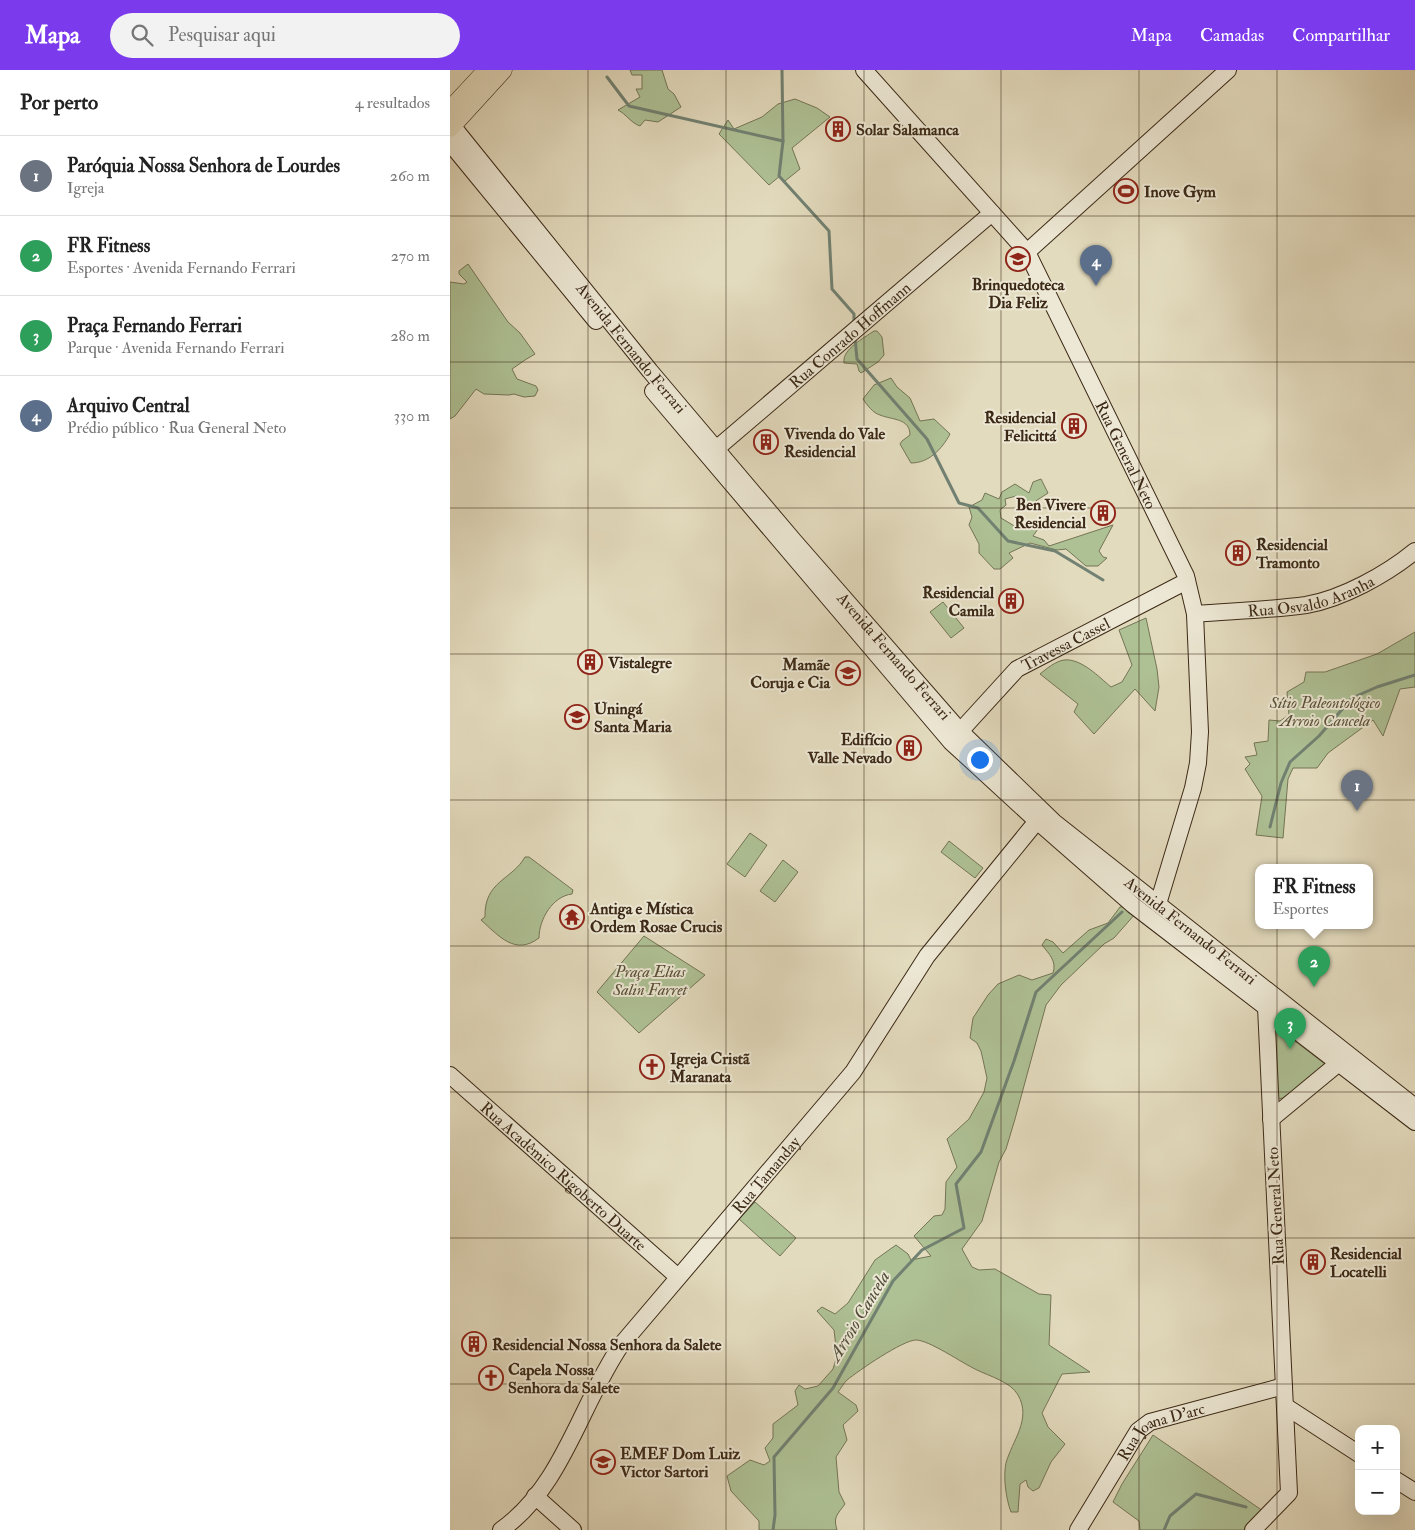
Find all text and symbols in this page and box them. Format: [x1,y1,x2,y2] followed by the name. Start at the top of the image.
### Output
[110,13,460,58] search box
[25,20,80,51] text: Mapa
[128,21,156,49] icon: search
[168,23,276,47] text: Pesquisar aqui
[1131,24,1172,47] text: Mapa
[1200,24,1264,47] text: Camadas
[1292,24,1390,47] text: Compartilhar
[20,89,98,116] text: Por perto
[355,93,430,113] text: 4 resultados
[825,116,851,142] building icon: Solar Salamanca
[856,120,959,140] place label: Solar Salamanca
[67,154,340,178] text: Paróquia Nossa Senhora de Lourdes
[33,166,39,186] text: 1
[390,166,430,186] text: 260 m
[67,178,104,198] text: Igreja
[1113,178,1139,204] sports icon: Inove Gym
[1144,182,1217,203] place label: Inove Gym
[67,234,150,258] text: FR Fitness
[1080,245,1112,286] pin: 4
[32,246,40,266] text: 2
[391,246,430,266] text: 270 m
[1005,246,1031,272] school or university icon: Brinquedoteca Dia Feliz
[67,258,296,278] text: Esportes · Avenida Fernando Ferrari
[972,275,1065,313] place label: Brinquedoteca Dia Feliz
[571,278,690,418] street label: Avenida Fernando Ferrari
[785,278,915,393] street label: Rua Conrado Hoffmann
[67,314,242,338] text: Praça Fernando Ferrari
[33,326,39,346] text: 3
[390,326,430,346] text: 280 m
[67,338,285,358] text: Parque · Avenida Fernando Ferrari
[67,394,190,418] text: Arquivo Central
[1091,398,1161,513] street label: Rua General Neto
[32,406,40,426] text: 4
[394,406,430,426] text: 330 m
[984,408,1057,446] place label: Residencial Felicittá
[1061,413,1087,439] building icon: Residencial Felicittá
[67,418,286,438] text: Prédio público · Rua General Neto
[783,424,885,462] place label: Vivenda do Vale Residencial
[753,429,779,455] building icon: Vivenda do Vale Residencial
[1014,495,1087,533] place label: Ben Vivere Residencial
[1090,500,1116,526] building icon: Ben Vivere Residencial
[1255,535,1329,573] place label: Residencial Tramonto
[1225,540,1251,566] building icon: Residencial Tramonto
[1247,571,1378,621] street label: Rua Osvaldo Aranha
[922,583,995,621] place label: Residencial Camila
[832,588,955,725] street label: Avenida Fernando Ferrari
[998,588,1024,614] building icon: Residencial Camila
[1018,614,1114,676] street label: Travessa Cassel
[577,649,603,675] building icon: Vistalegre
[607,653,672,674] place label: Vistalegre
[750,655,830,693] place label: Mamãe Coruja e Cia
[835,660,861,686] school or university icon: Mamãe Coruja e Cia
[1269,693,1381,731] park label: Sítio Paleontológico Arroio Cancela
[594,699,672,737] place label: Uningá Santa Maria
[564,704,590,730] school or university icon: Uningá Santa Maria
[807,730,892,768] place label: Edifício Valle Nevado
[896,735,922,761] building icon: Edifício Valle Nevado
[967,747,993,773] your location
[1341,770,1373,811] pin: 1
[1255,864,1373,929] popup
[1119,872,1260,989] street label: Avenida Fernando Ferrari
[1272,875,1356,899] text: FR Fitness
[589,899,723,937] place label: Antiga e Mística Ordem Rosae Crucis
[1272,899,1329,919] text: Esportes
[559,904,585,930] temple icon: Antiga e Mística Ordem Rosae Crucis
[1298,946,1330,987] pin: 2
[612,962,688,1000] park label: Praça Elias Salin Farret
[1274,1008,1306,1049] pin: 3
[669,1049,750,1087] place label: Igreja Cristã Maranata
[639,1054,665,1080] church icon: Igreja Cristã Maranata
[476,1098,651,1256] street label: Rua Acadêmico Rigoberto Duarte
[728,1132,805,1218] street label: Rua Tamanday
[1263,1146,1289,1265] street label: Rua General Neto
[1330,1244,1403,1282] place label: Residencial Locatelli
[1300,1249,1326,1275] building icon: Residencial Locatelli
[822,1267,895,1367] water label: Arroio Cancela
[461,1331,487,1357] building icon: Residencial Nossa Senhora da Salete
[492,1335,722,1355] place label: Residencial Nossa Senhora da Salete
[508,1360,620,1398] place label: Capela Nossa Senhora da Salete
[478,1365,504,1391] church icon: Capela Nossa Senhora da Salete
[1113,1399,1208,1465] street label: Rua Joana D'arc
[1355,1425,1400,1515] map controls
[1355,1425,1400,1470] button: +
[619,1444,741,1482] place label: EMEF Dom Luiz Victor Sartori
[590,1449,616,1475] school or university icon: EMEF Dom Luiz Victor Sartori
[1355,1470,1400,1515] button: −

